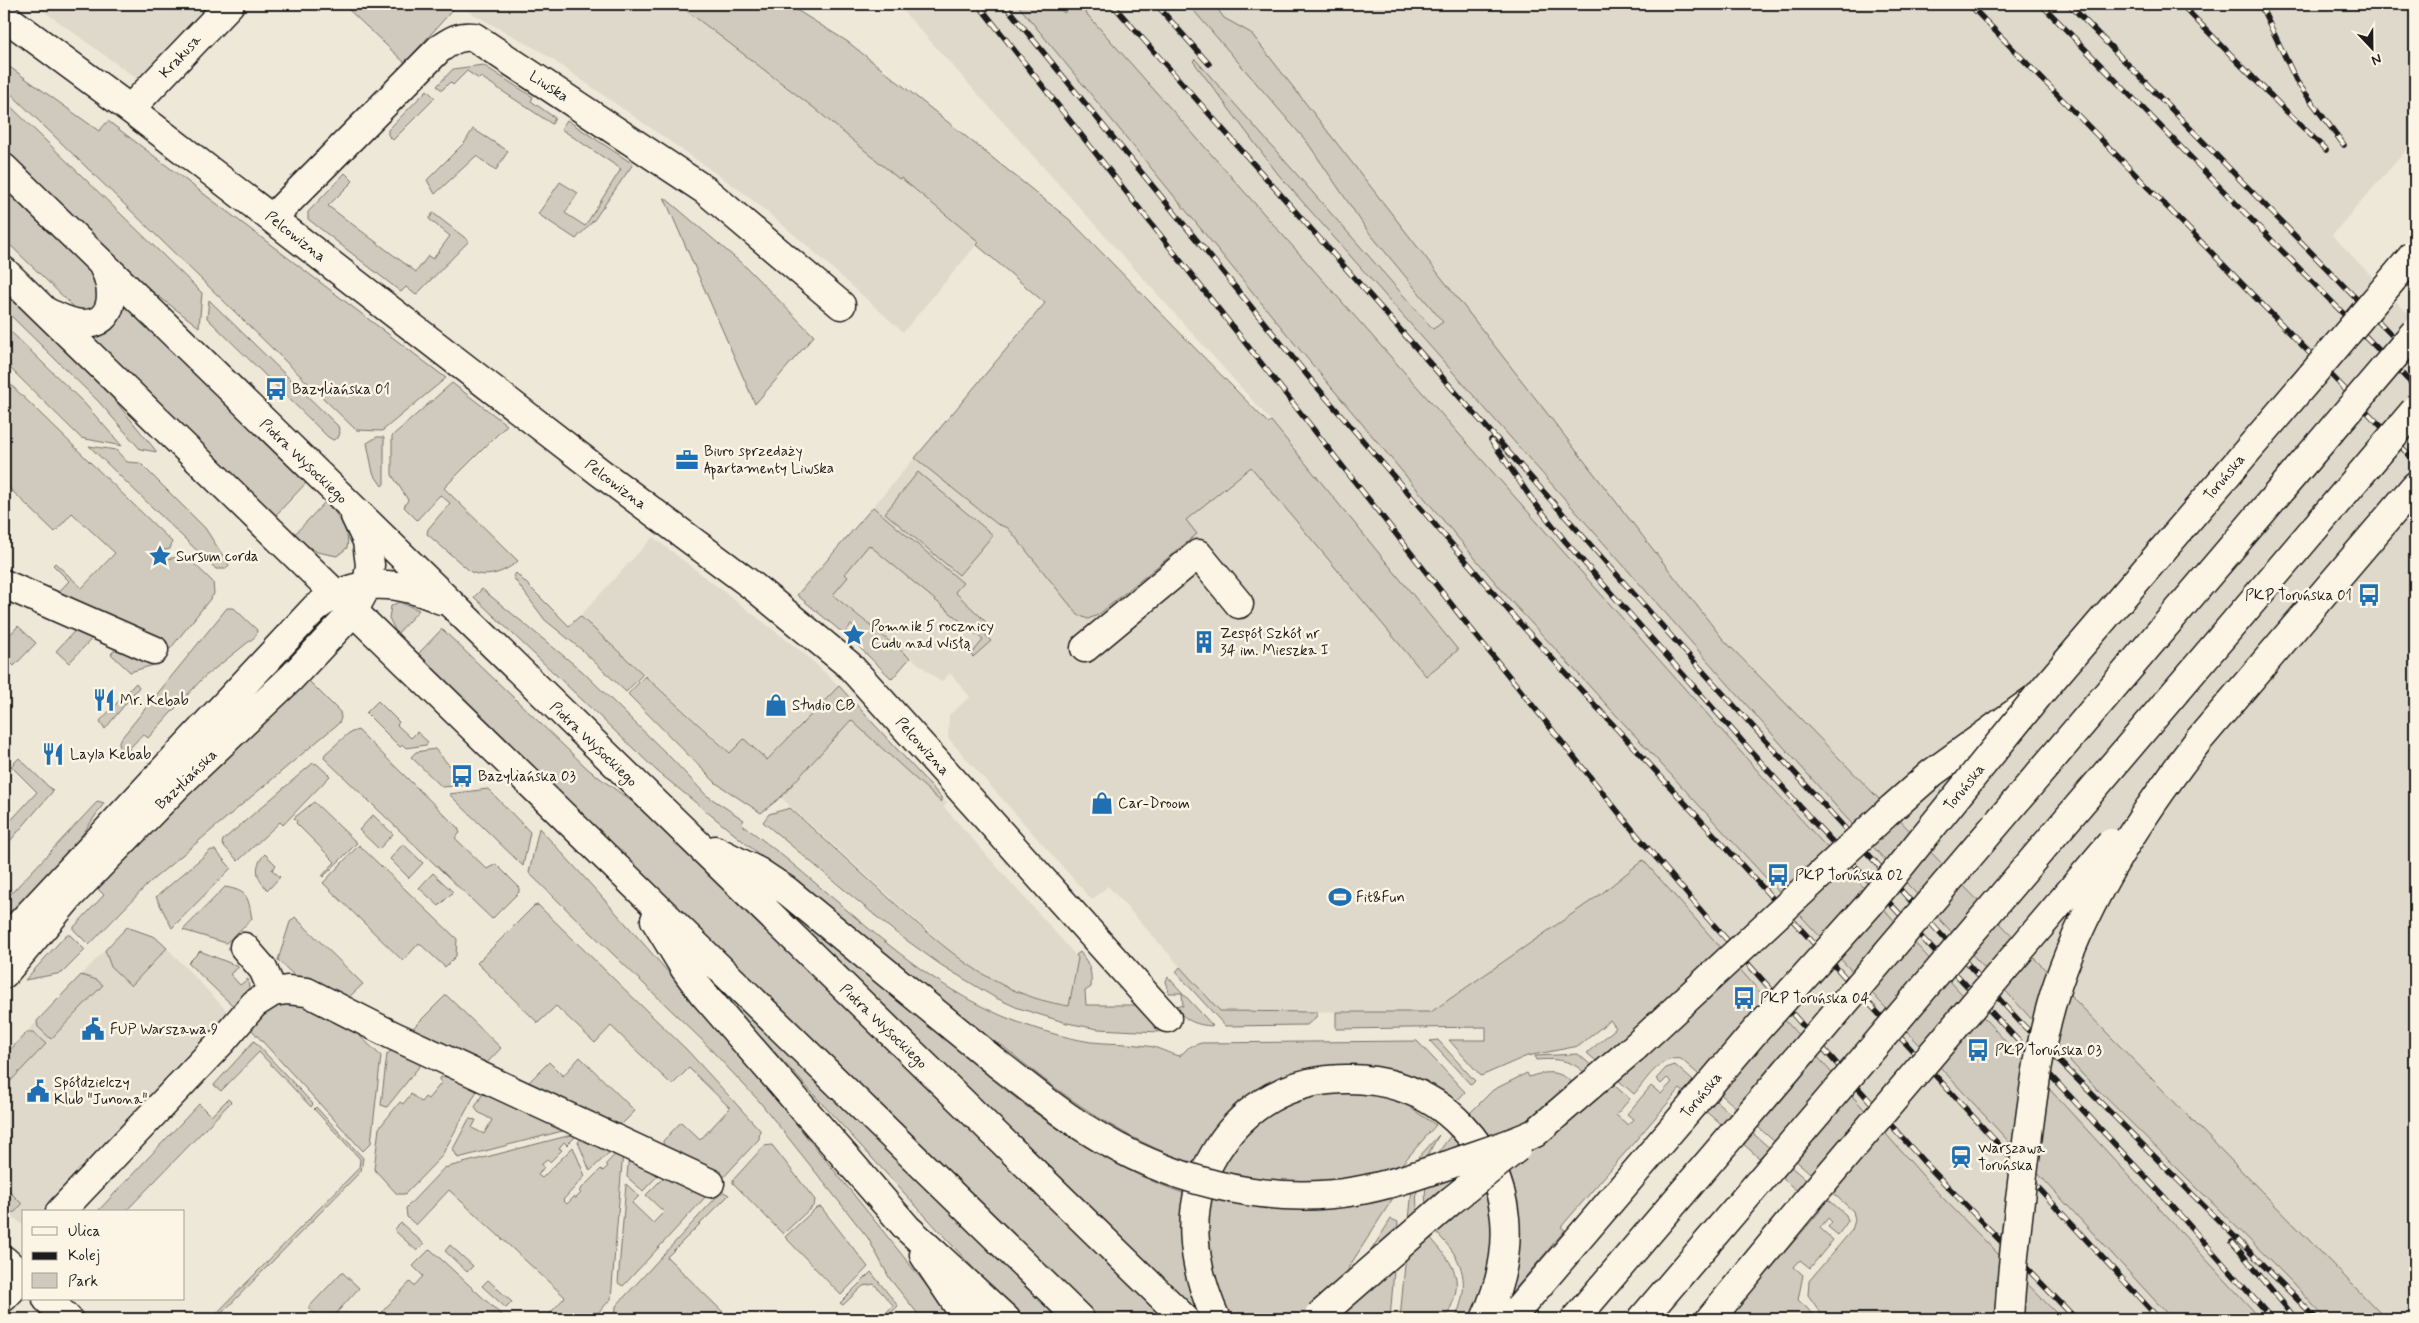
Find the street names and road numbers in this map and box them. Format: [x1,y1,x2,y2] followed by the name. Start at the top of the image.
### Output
[155,30,207,83] street label: Krakusa
[525,67,572,107] street label: Liwska
[261,207,330,267] street label: Pelcowizna
[254,415,351,509] street label: Piotra Wysockiego
[2199,450,2250,505] street label: Toruńska
[581,455,650,515] street label: Pelcowizna
[544,698,641,792] street label: Piotra Wysockiego
[891,713,954,780] street label: Pelcowizna
[151,745,222,814] street label: Bazyliańska
[1940,760,1990,815] street label: Toruńska
[834,980,931,1074] street label: Piotra Wysockiego
[1676,1068,1727,1123] street label: Toruńska

